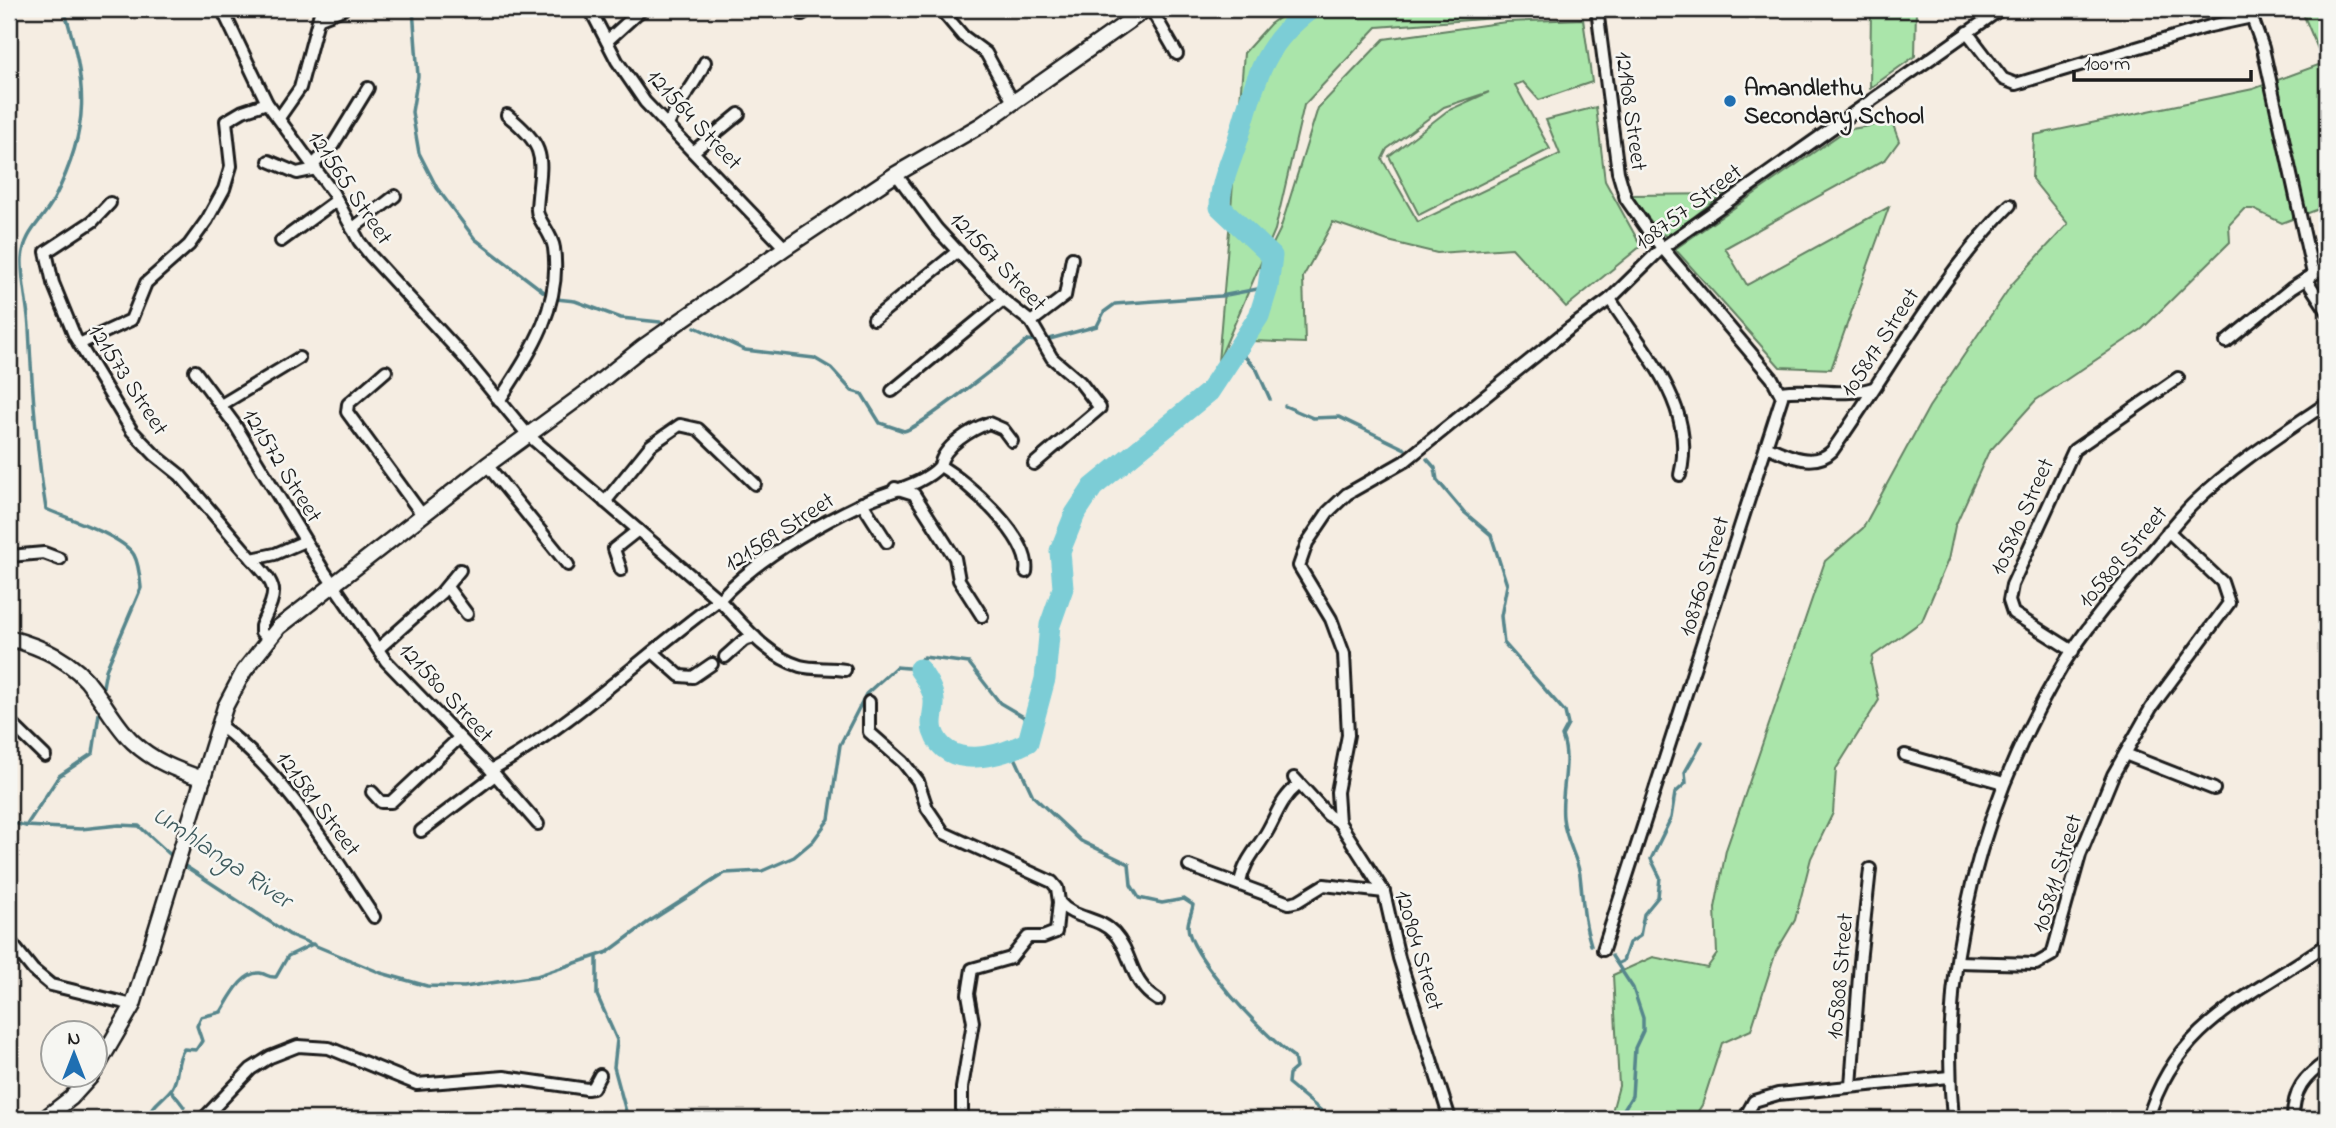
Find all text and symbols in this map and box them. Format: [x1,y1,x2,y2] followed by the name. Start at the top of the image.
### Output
[2074,38,2250,82] scale bar
[1604,49,1655,173] street label: 121908 Street
[2084,50,2130,80] text: 100 m
[637,62,750,179] street label: 121564 Street
[1744,72,1924,136] place label: Amandlethu Secondary School
[1722,93,1738,109] marker: Amandlethu Secondary School
[298,124,400,253] street label: 121565 Street
[1628,156,1751,260] street label: 108757 Street
[940,205,1054,321] street label: 121567 Street
[1832,282,1930,405] street label: 105817 Street
[78,317,176,443] street label: 121573 Street
[232,402,330,530] street label: 121572 Street
[1982,453,2065,581] street label: 105810 Street
[718,484,842,582] street label: 121569 Street
[2070,499,2177,617] street label: 105809 Street
[1670,512,1740,641] street label: 108760 Street
[389,635,501,752] street label: 121580 Street
[266,744,368,865] street label: 121581 Street
[144,797,302,921] water label: Umhlanga River
[2024,810,2093,937] street label: 105811 Street
[1384,886,1451,1015] street label: 120904 Street
[1819,912,1864,1041] street label: 105808 Street
[38,1020,108,1090] north arrow
[68,1026,81,1053] text: N

